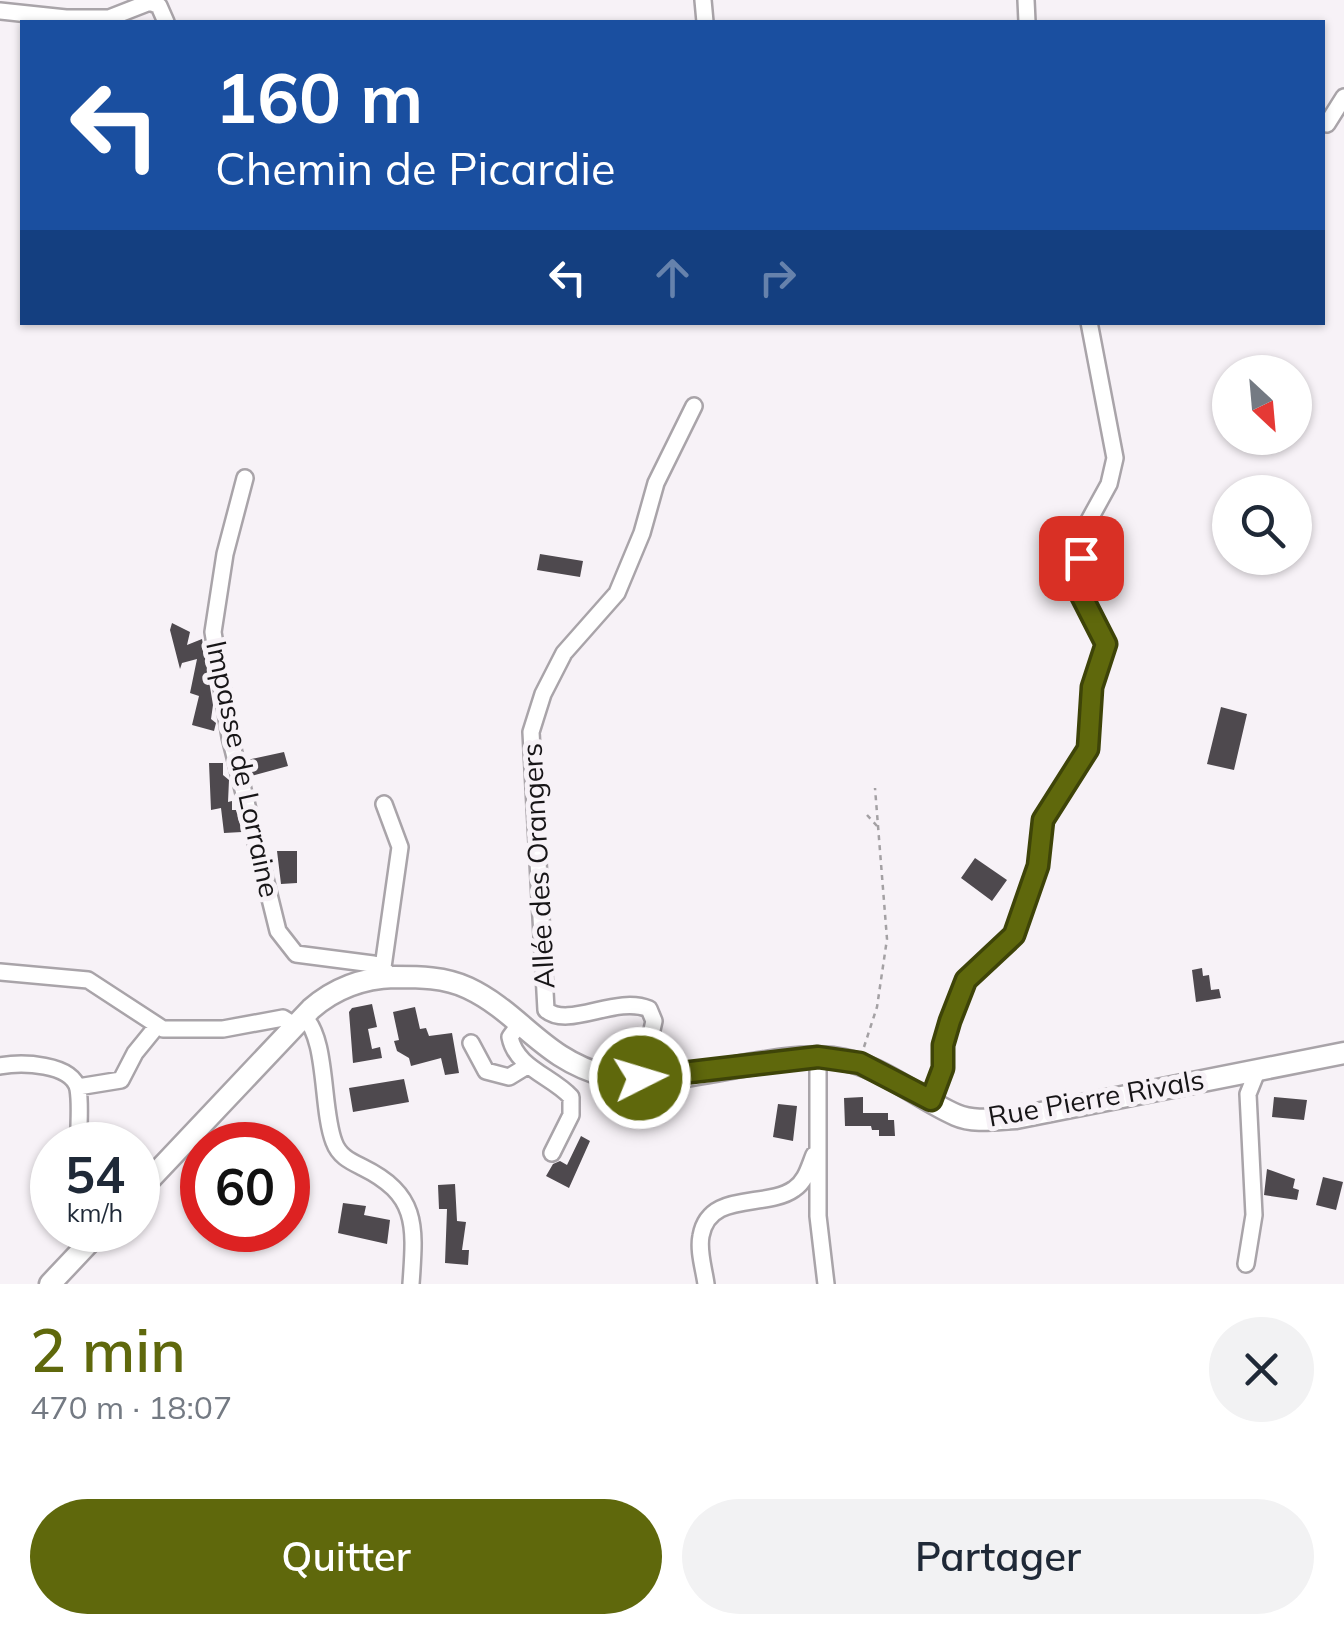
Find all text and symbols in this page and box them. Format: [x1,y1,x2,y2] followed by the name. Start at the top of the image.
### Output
[215,53,423,141] text: 160 m
[50,60,180,190] icon: left
[215,140,616,196] text: Chemin de Picardie
[540,250,595,305] icon: left
[645,250,700,305] icon: ahead
[750,250,805,305] icon: right
[1212,355,1312,455] north arrow
[1212,355,1312,575] map controls
[1212,475,1312,575] button: search
[1039,516,1124,601] pin
[1054,531,1109,586] icon: arrive
[199,637,288,900] street label: Impasse de Lorraine
[514,742,561,990] street label: Allée des Orangers
[588,1026,692,1130] position arrow
[985,1061,1207,1134] street label: Rue Pierre Rivals
[180,1122,310,1252] speed limit sign: 60
[65,1143,125,1206] text: 54
[67,1197,123,1228] text: km/h
[30,1312,186,1387] text: 2 min
[1209,1317,1314,1422] button: close
[30,1387,232,1427] text: 470 m · 18:07
[30,1499,662,1614] button: Quitter
[682,1499,1314,1614] button: Partager

